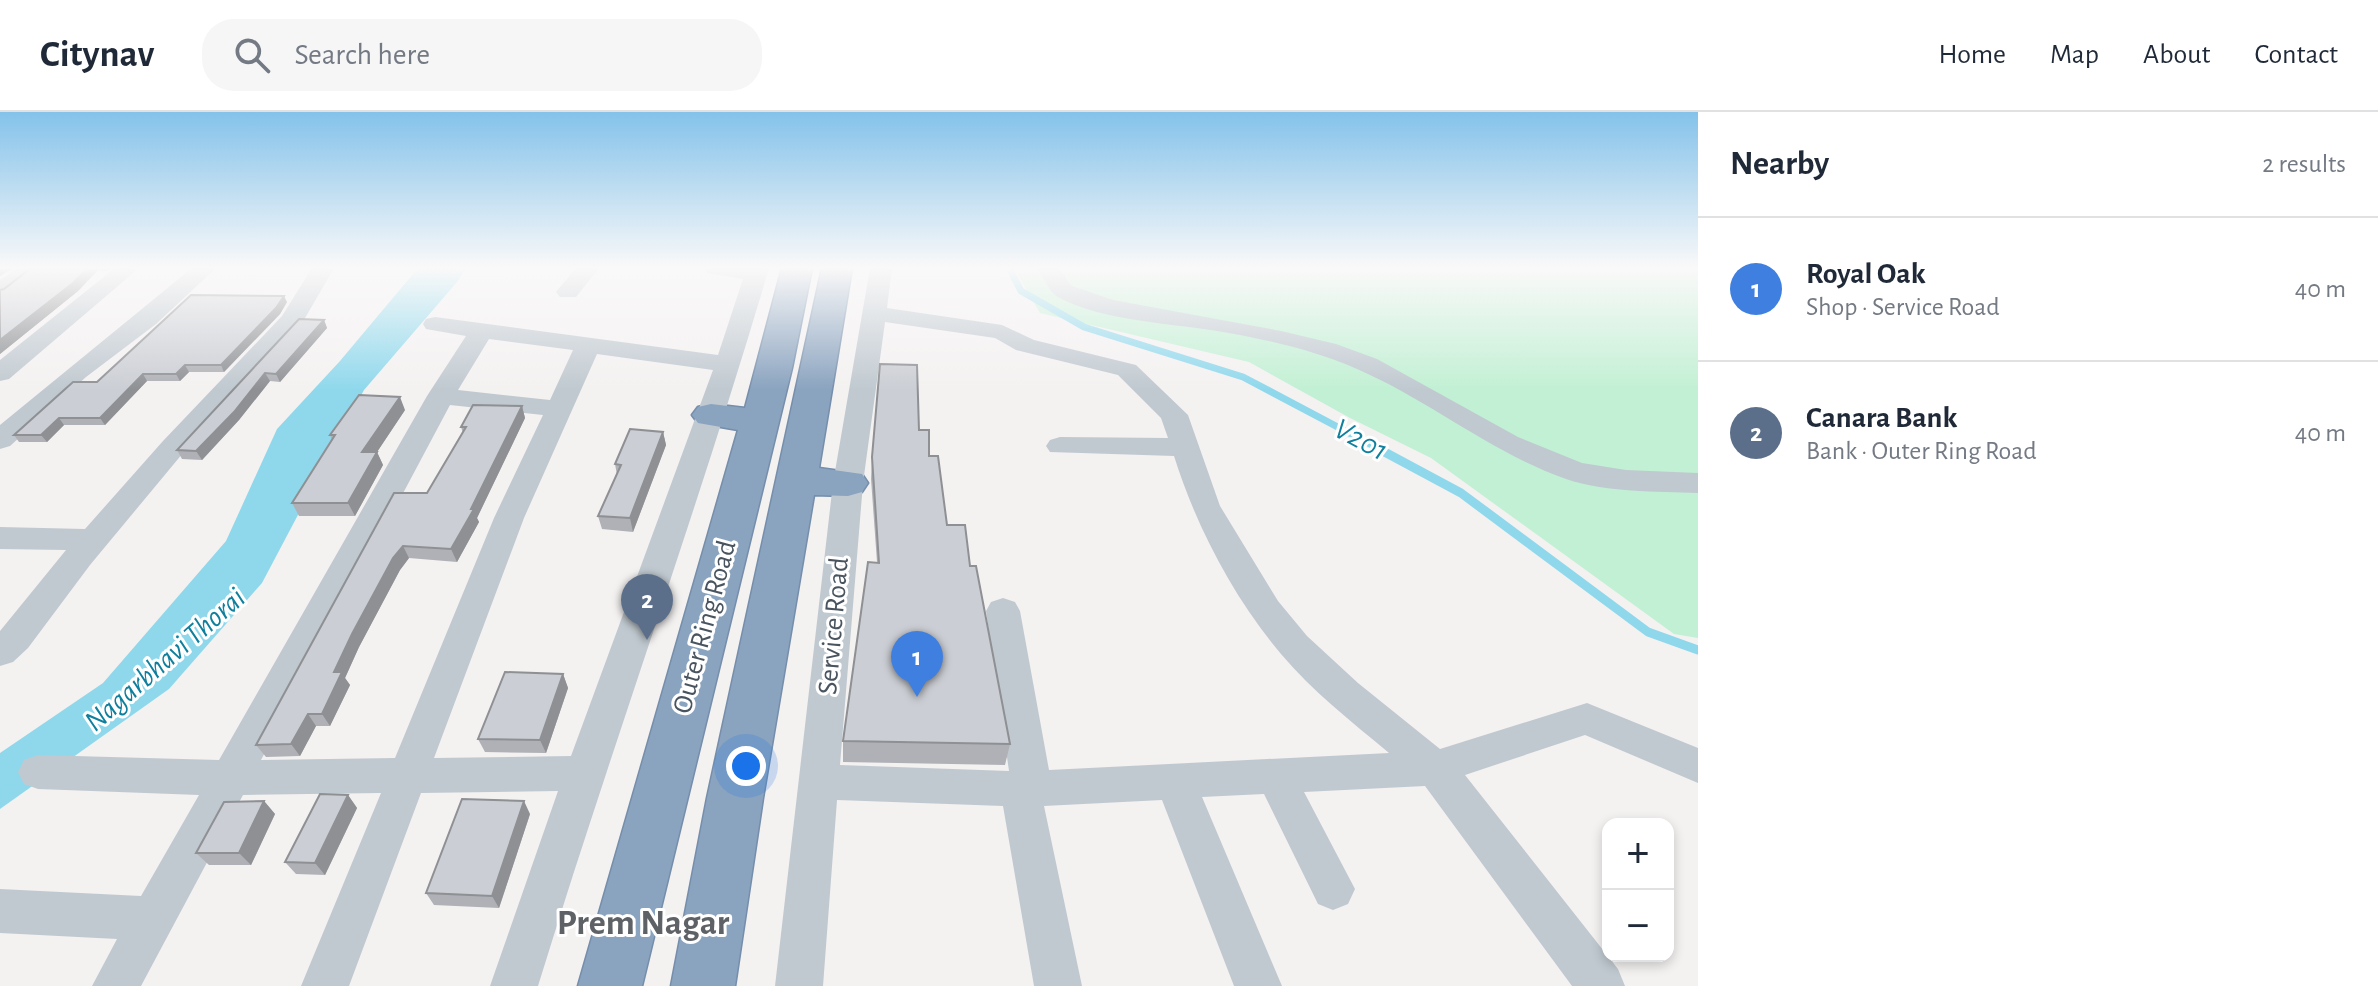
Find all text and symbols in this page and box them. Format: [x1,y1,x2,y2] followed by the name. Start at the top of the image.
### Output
[202,19,762,91] search box
[230,33,274,77] icon: search
[40,36,154,74] text: Citynav
[294,40,430,70] text: Search here
[1939,41,2006,69] text: Home
[2050,41,2099,69] text: Map
[2143,41,2211,69] text: About
[2255,41,2338,69] text: Contact
[1730,147,1829,181] text: Nearby
[2262,151,2346,177] text: 2 results
[1806,259,1926,289] text: Royal Oak
[1751,276,1761,302] text: 1
[2295,276,2346,302] text: 40 m
[1806,294,2000,320] text: Shop · Service Road
[1806,403,1957,433] text: Canara Bank
[1329,414,1393,466] water label: V201
[1750,420,1762,446] text: 2
[2295,420,2346,446] text: 40 m
[1806,438,2037,464] text: Bank · Outer Ring Road
[668,537,742,717] street label: Outer Ring Road
[814,556,854,696] street label: Service Road
[621,574,673,640] pin: 2
[79,583,251,737] water label: Nagarbhavi Thorai
[891,631,943,697] pin: 1
[726,746,766,786] your location
[1602,818,1674,962] map controls
[1602,818,1674,890] button: +
[1602,890,1674,962] button: −
[557,905,730,941] district label: Prem Nagar

